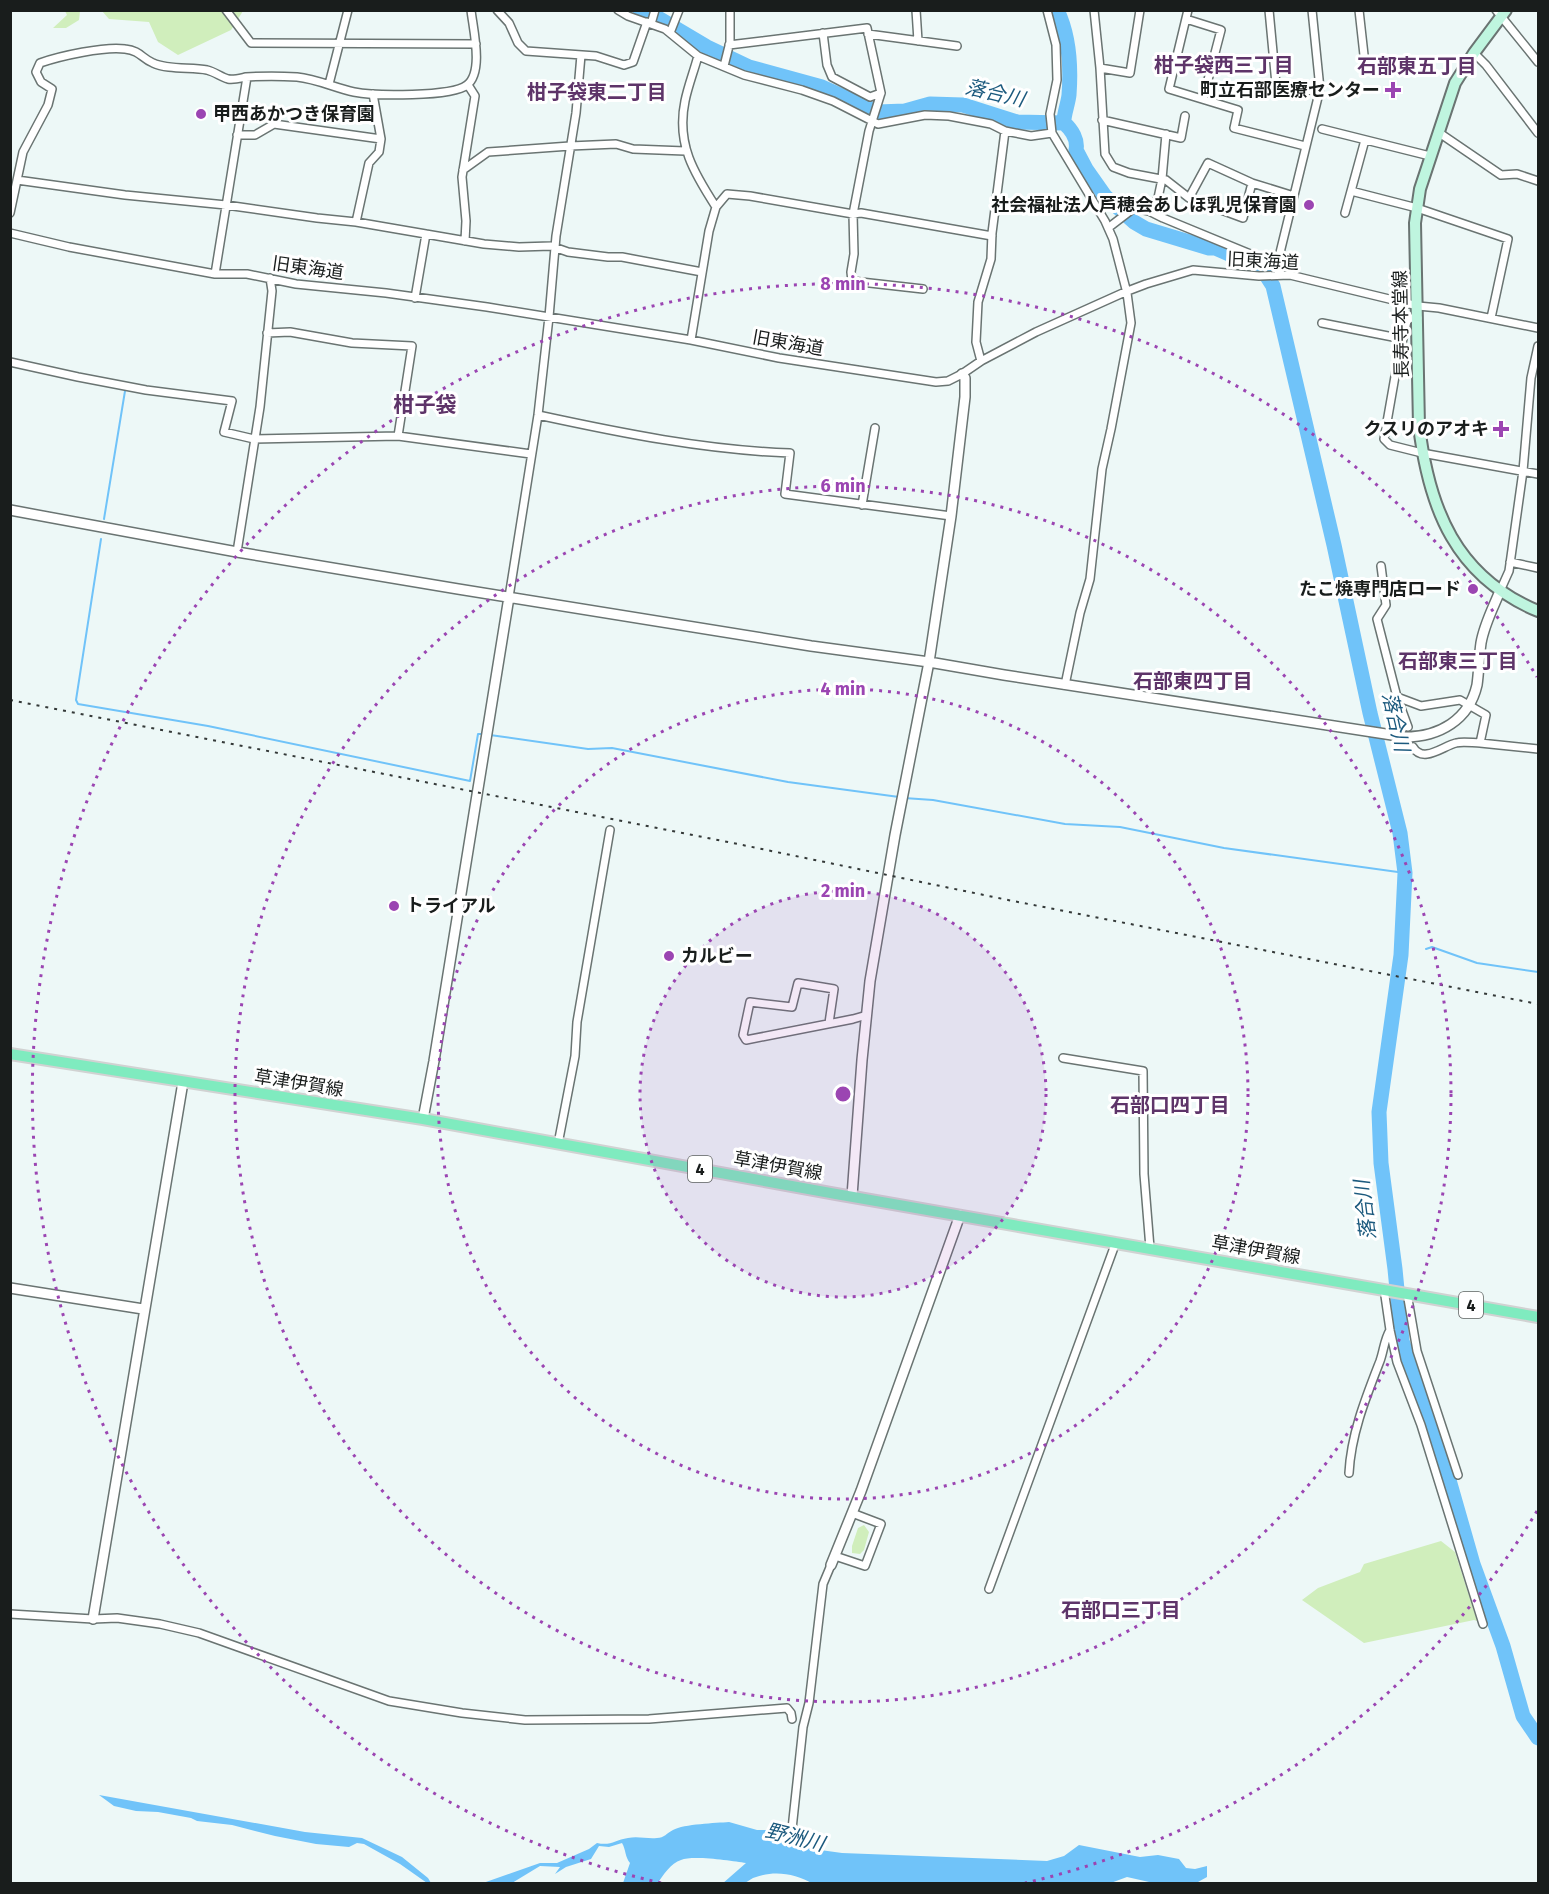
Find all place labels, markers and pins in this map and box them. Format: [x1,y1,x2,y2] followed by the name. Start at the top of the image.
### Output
[1200,79,1380,101] place label: 町立石部医療センター
[1384,81,1402,99] marker: 町立石部医療センター
[213,103,375,125] place label: 甲西あかつき保育園
[194,107,208,121] marker: 甲西あかつき保育園
[991,194,1297,216] place label: 社会福祉法人芦穂会あしほ乳児保育園
[1302,198,1316,212] marker: 社会福祉法人芦穂会あしほ乳児保育園
[1364,418,1489,440] place label: クスリのアオキ
[1494,422,1508,436] marker: クスリのアオキ
[1299,578,1461,600] place label: たこ焼専門店ロード
[1466,582,1480,596] marker: たこ焼専門店ロード
[406,895,496,917] place label: トライアル
[387,899,401,913] marker: トライアル
[681,945,753,967] place label: カルビー
[662,949,676,963] marker: カルビー
[833,1084,853,1104] centre of rings

